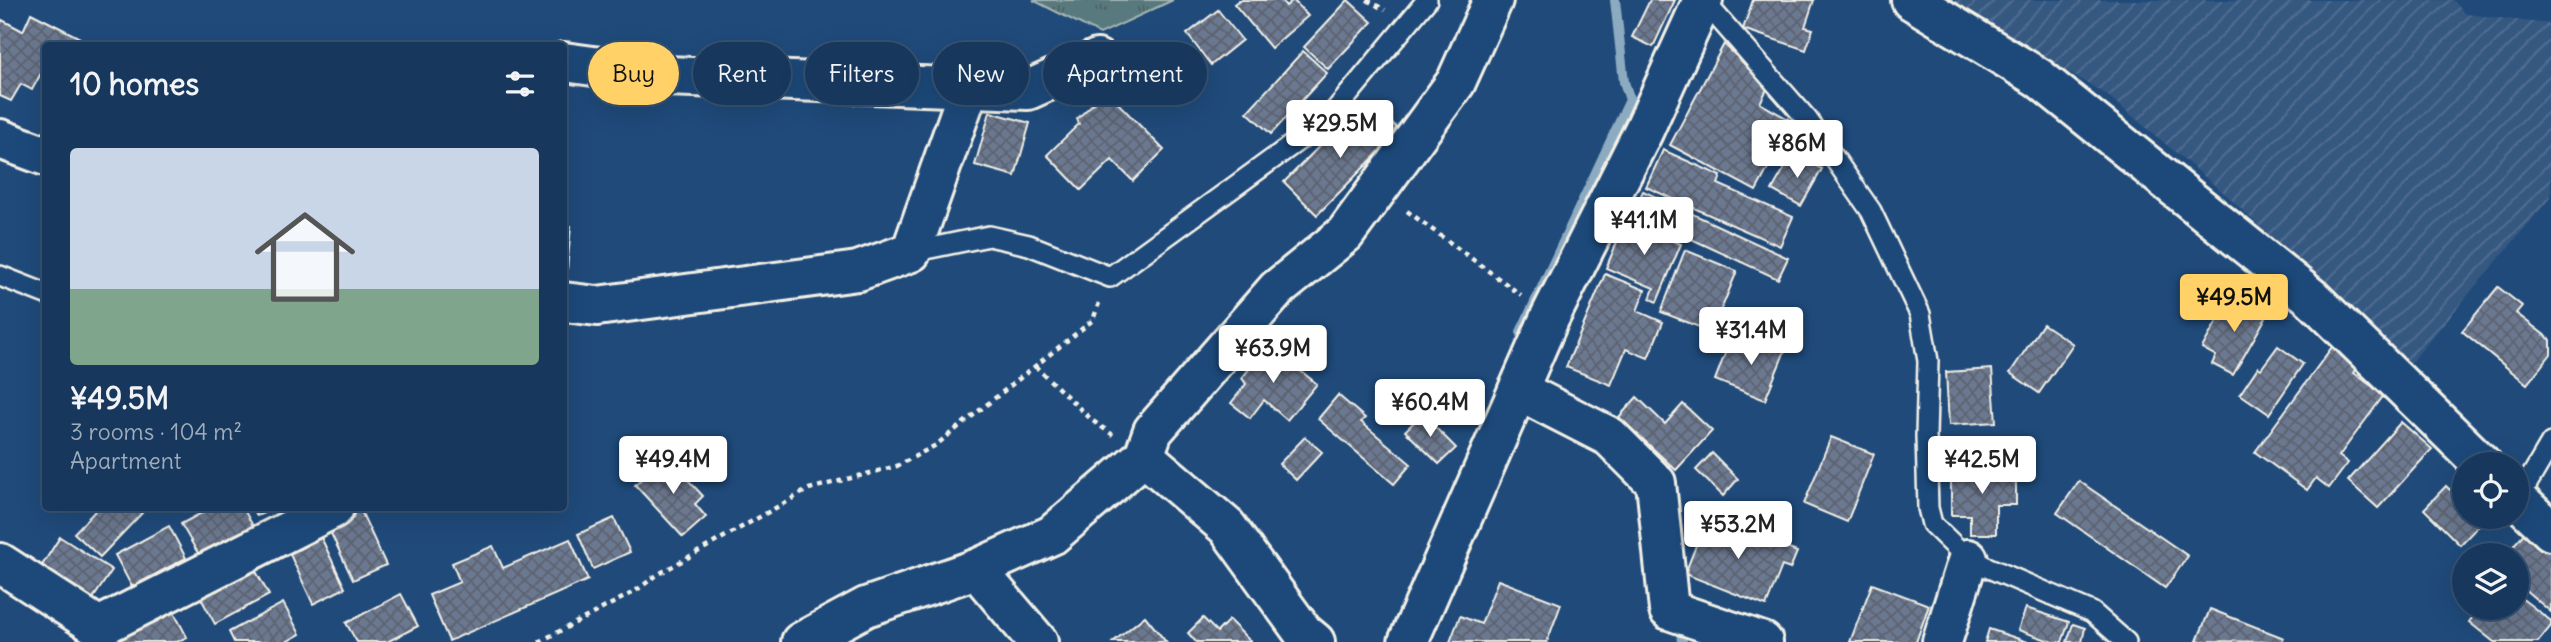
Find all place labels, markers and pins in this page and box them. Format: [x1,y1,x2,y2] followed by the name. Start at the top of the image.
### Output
[1283,100,1397,160] pin: ¥29.5M
[1756,120,1838,180] pin: ¥86M
[1587,198,1701,257] pin: ¥41.1M
[2177,274,2291,334] pin: ¥49.5M
[1694,308,1808,367] pin: ¥31.4M
[1216,326,1330,385] pin: ¥63.9M
[1373,380,1487,439] pin: ¥60.4M
[616,436,730,496] pin: ¥49.4M
[1925,436,2039,496] pin: ¥42.5M
[1681,502,1795,561] pin: ¥53.2M

